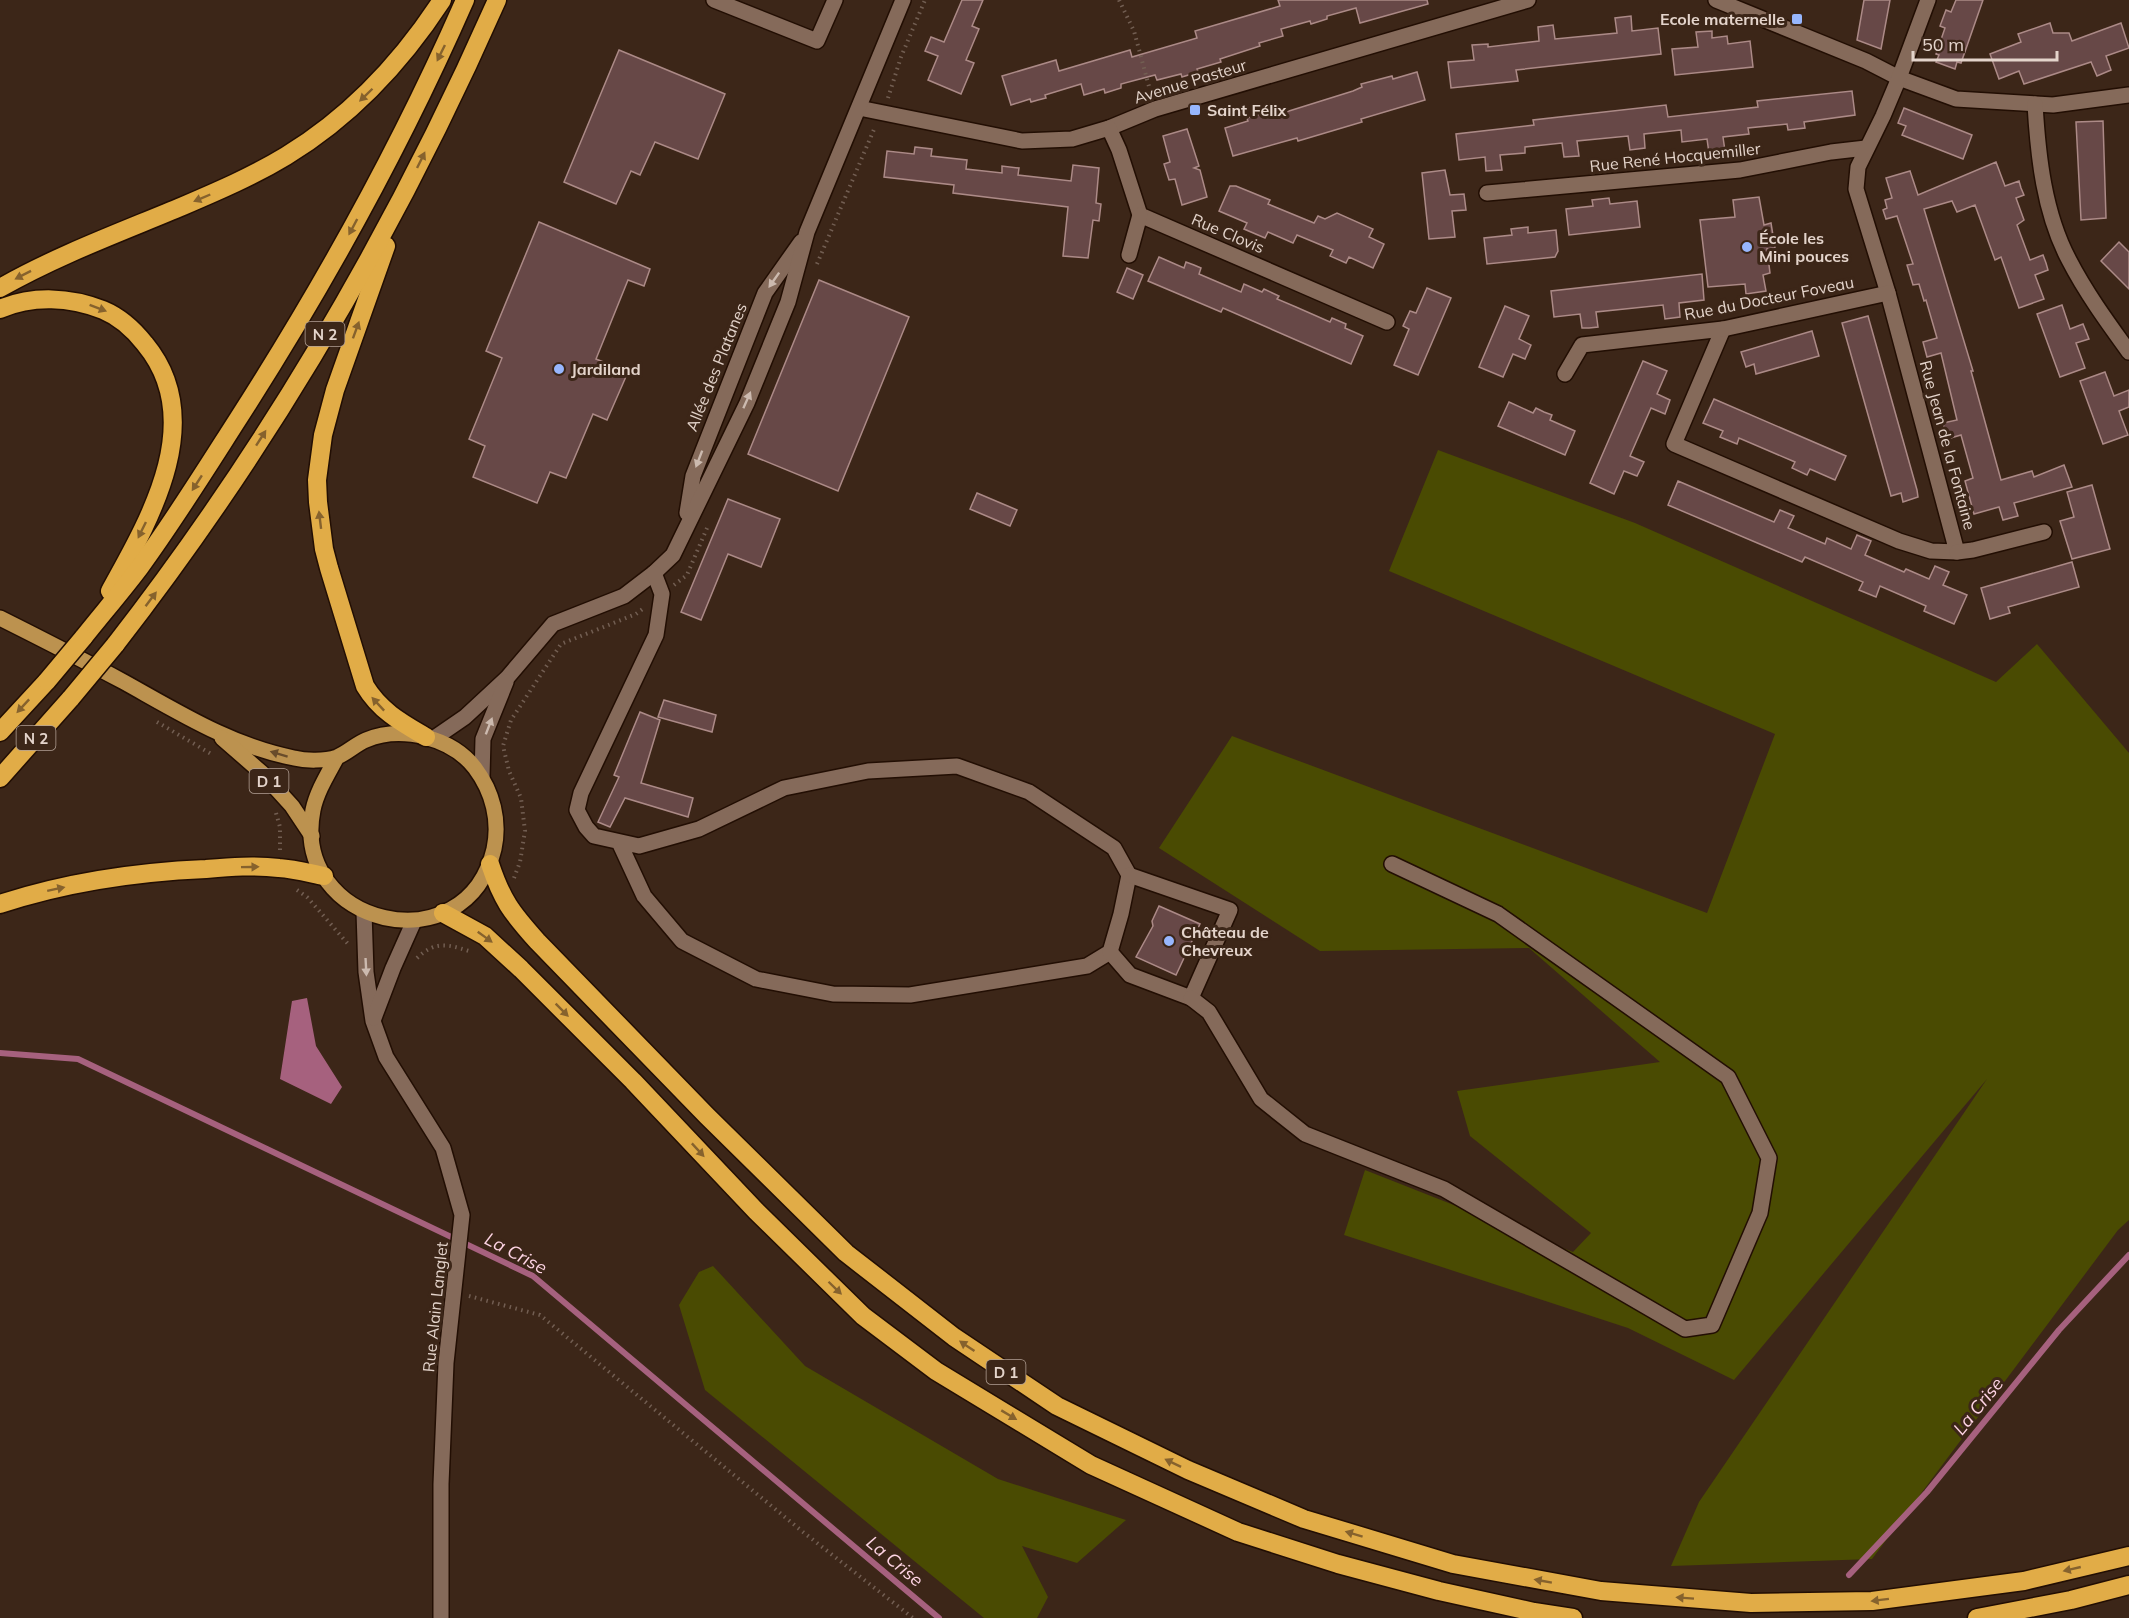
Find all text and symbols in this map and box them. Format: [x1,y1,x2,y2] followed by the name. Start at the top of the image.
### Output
[1660,9,1785,29] place label: Ecole maternelle
[1790,12,1804,26] marker: Ecole maternelle
[1913,24,2057,62] scale bar
[1922,33,1964,56] text: 50 m
[436,45,446,62] one-way arrow
[1131,54,1249,108] street label: Avenue Pasteur
[360,87,374,101] one-way arrow
[1207,100,1286,120] place label: Saint Félix
[1188,103,1202,117] marker: Saint Félix
[1589,138,1762,176] street label: Rue René Hocquemiller
[416,151,426,169] one-way arrow
[194,193,211,202] one-way arrow
[1189,209,1267,257] street label: Rue Clovis
[348,219,358,236] one-way arrow
[1759,228,1849,266] place label: École les Mini pouces
[1740,240,1754,254] marker: École les Mini pouces
[15,270,32,280] one-way arrow
[768,271,780,287] one-way arrow
[1683,272,1855,324] street label: Rue du Docteur Foveau
[681,300,751,434] street label: Allée des Platanes
[89,304,107,314] one-way arrow
[351,321,361,339] one-way arrow
[306,322,344,346] road number: N 2
[1916,358,1980,532] street label: Rue Jean de la Fontaine
[571,359,641,379] place label: Jardiland
[552,362,566,376] marker: Jardiland
[743,391,752,408] one-way arrow
[255,430,267,446] one-way arrow
[694,450,703,468] one-way arrow
[191,475,202,491] one-way arrow
[315,510,324,529] one-way arrow
[137,521,147,538] one-way arrow
[144,591,156,606] one-way arrow
[372,697,386,711] one-way arrow
[17,699,31,713] one-way arrow
[484,717,494,735] one-way arrow
[16,726,56,750] road number: N 2
[270,749,288,758] one-way arrow
[250,769,288,793] road number: D 1
[240,862,259,872] one-way arrow
[47,883,66,893] one-way arrow
[1181,922,1269,960] place label: Château de Chevreux
[476,931,492,943] one-way arrow
[1162,934,1176,948] marker: Château de Chevreux
[362,957,371,976] one-way arrow
[555,1002,569,1017] one-way arrow
[691,1142,705,1157] one-way arrow
[481,1227,551,1279] water label: La Crise
[418,1240,452,1373] street label: Rue Alain Langlet
[828,1281,842,1295] one-way arrow
[960,1340,976,1352] one-way arrow
[986,1360,1026,1384] road number: D 1
[1948,1373,2008,1439] water label: La Crise
[1001,1410,1017,1421] one-way arrow
[1164,1458,1181,1467] one-way arrow
[1345,1529,1363,1538] one-way arrow
[862,1531,928,1592] water label: La Crise
[2063,1565,2081,1575] one-way arrow
[1533,1576,1552,1585] one-way arrow
[1675,1593,1694,1603] one-way arrow
[1870,1595,1889,1604] one-way arrow

